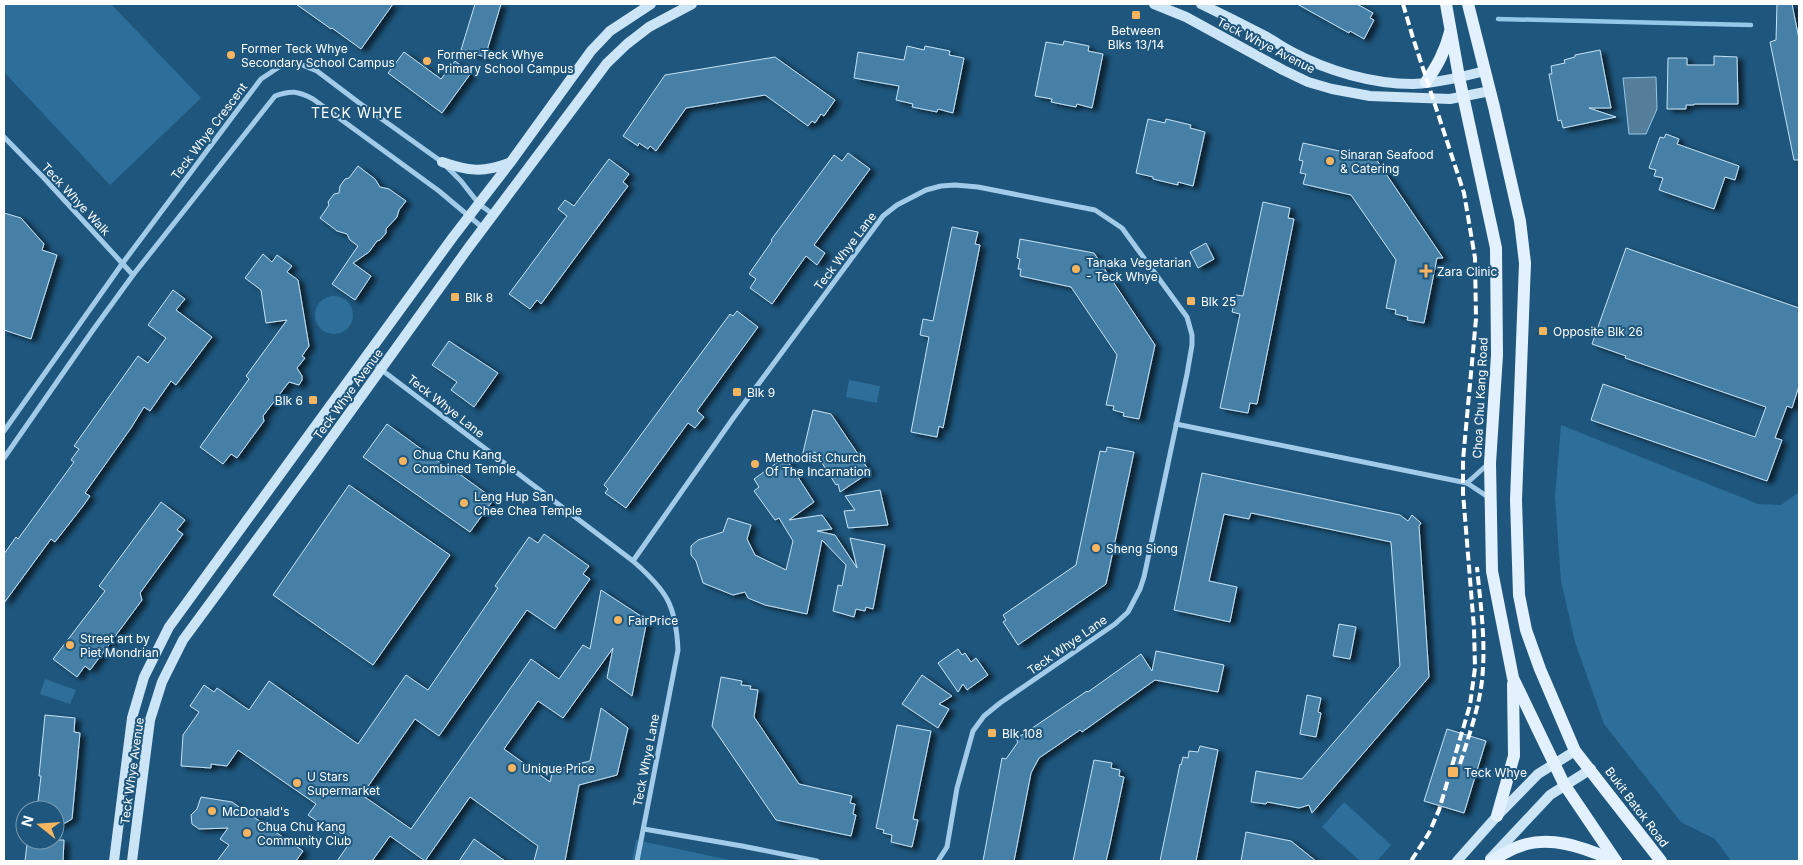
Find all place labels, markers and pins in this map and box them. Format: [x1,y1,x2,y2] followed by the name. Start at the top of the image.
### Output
[1130,9,1142,21] marker: Between Blks 13/14
[1108,23,1164,52] place label: Between Blks 13/14
[241,41,395,70] place label: Former Teck Whye Secondary School Campus
[437,47,573,76] place label: Former Teck Whye Primary School Campus
[225,49,237,61] marker: Former Teck Whye Secondary School Campus
[421,55,433,67] marker: Former Teck Whye Primary School Campus
[1340,147,1434,176] place label: Sinaran Seafood & Catering
[1324,155,1336,167] marker: Sinaran Seafood & Catering
[1086,255,1191,284] place label: Tanaka Vegetarian - Teck Whye
[1070,263,1082,275] marker: Tanaka Vegetarian - Teck Whye
[1419,264,1433,278] marker: Zara Clinic
[1437,264,1497,279] place label: Zara Clinic
[465,290,493,305] place label: Blk 8
[449,291,461,303] marker: Blk 8
[1201,294,1236,309] place label: Blk 25
[1185,295,1197,307] marker: Blk 25
[1553,324,1643,339] place label: Opposite Blk 26
[1537,325,1549,337] marker: Opposite Blk 26
[747,385,775,400] place label: Blk 9
[731,386,743,398] marker: Blk 9
[275,393,303,408] place label: Blk 6
[307,394,319,406] marker: Blk 6
[413,447,516,476] place label: Chua Chu Kang Combined Temple
[765,450,871,479] place label: Methodist Church Of The Incarnation
[397,455,409,467] marker: Chua Chu Kang Combined Temple
[749,458,761,470] marker: Methodist Church Of The Incarnation
[474,489,582,518] place label: Leng Hup San Chee Chea Temple
[458,497,470,509] marker: Leng Hup San Chee Chea Temple
[1106,541,1178,556] place label: Sheng Siong
[1090,542,1102,554] marker: Sheng Siong
[628,613,678,628] place label: FairPrice
[612,614,624,626] marker: FairPrice
[80,631,159,660] place label: Street art by Piet Mondrian
[64,639,76,651] marker: Street art by Piet Mondrian
[1002,726,1043,741] place label: Blk 108
[986,727,998,739] marker: Blk 108
[522,761,595,776] place label: Unique Price
[506,762,518,774] marker: Unique Price
[1446,765,1460,779] marker: Teck Whye
[1464,765,1527,780] place label: Teck Whye
[307,769,380,798] place label: U Stars Supermarket
[291,777,303,789] marker: U Stars Supermarket
[222,804,290,819] place label: McDonald's
[206,805,218,817] marker: McDonald's
[257,819,351,848] place label: Chua Chu Kang Community Club
[241,827,253,839] marker: Chua Chu Kang Community Club

